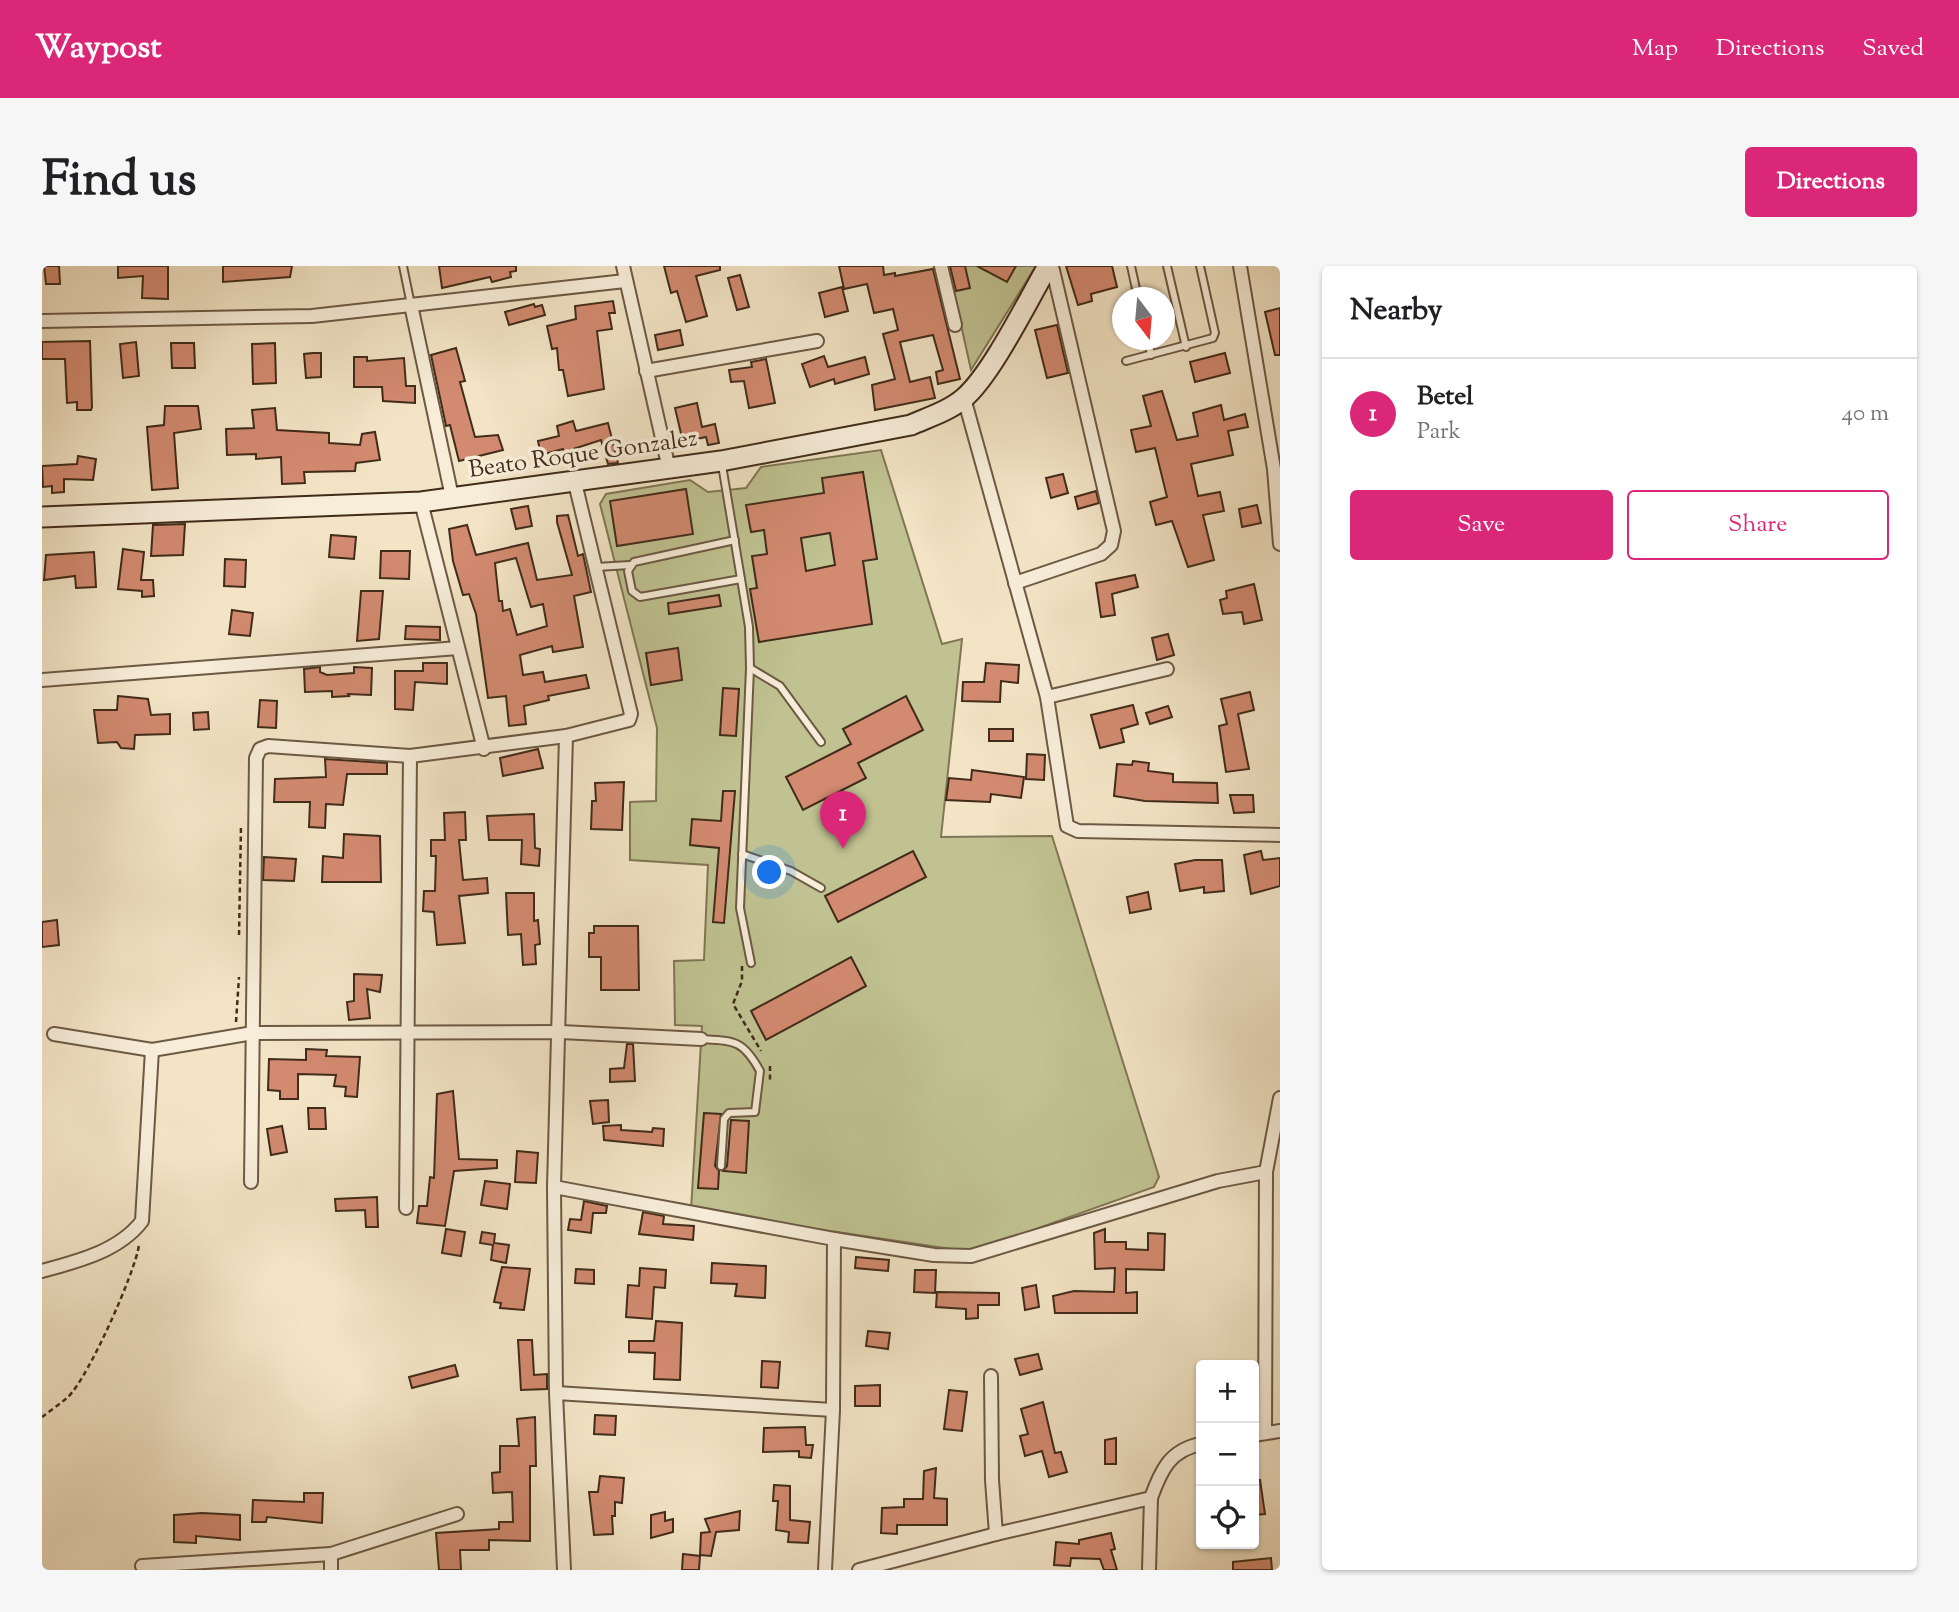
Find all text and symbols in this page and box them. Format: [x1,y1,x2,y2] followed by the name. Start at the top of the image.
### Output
[35,25,162,73] text: Waypost
[1632,32,1678,66] text: Map
[1716,32,1824,66] text: Directions
[1862,32,1924,66] text: Saved
[42,147,196,217] text: Find us
[1745,147,1917,217] button: Directions
[1112,287,1175,350] north arrow
[1350,290,1442,333] text: Nearby
[1417,379,1474,416] text: Betel
[1369,398,1377,431] text: 1
[1842,398,1889,431] text: 40 m
[1417,416,1461,449] text: Park
[467,422,699,488] street label: Beato Roque Gonzalez
[1350,490,1613,560] button: Save
[1627,490,1889,560] button: Share
[820,791,866,849] pin: 1
[752,855,786,889] your location
[1196,1360,1259,1549] map controls
[1196,1360,1259,1423] button: +
[1196,1423,1259,1486] button: −
[1196,1486,1259,1549] button: locate

